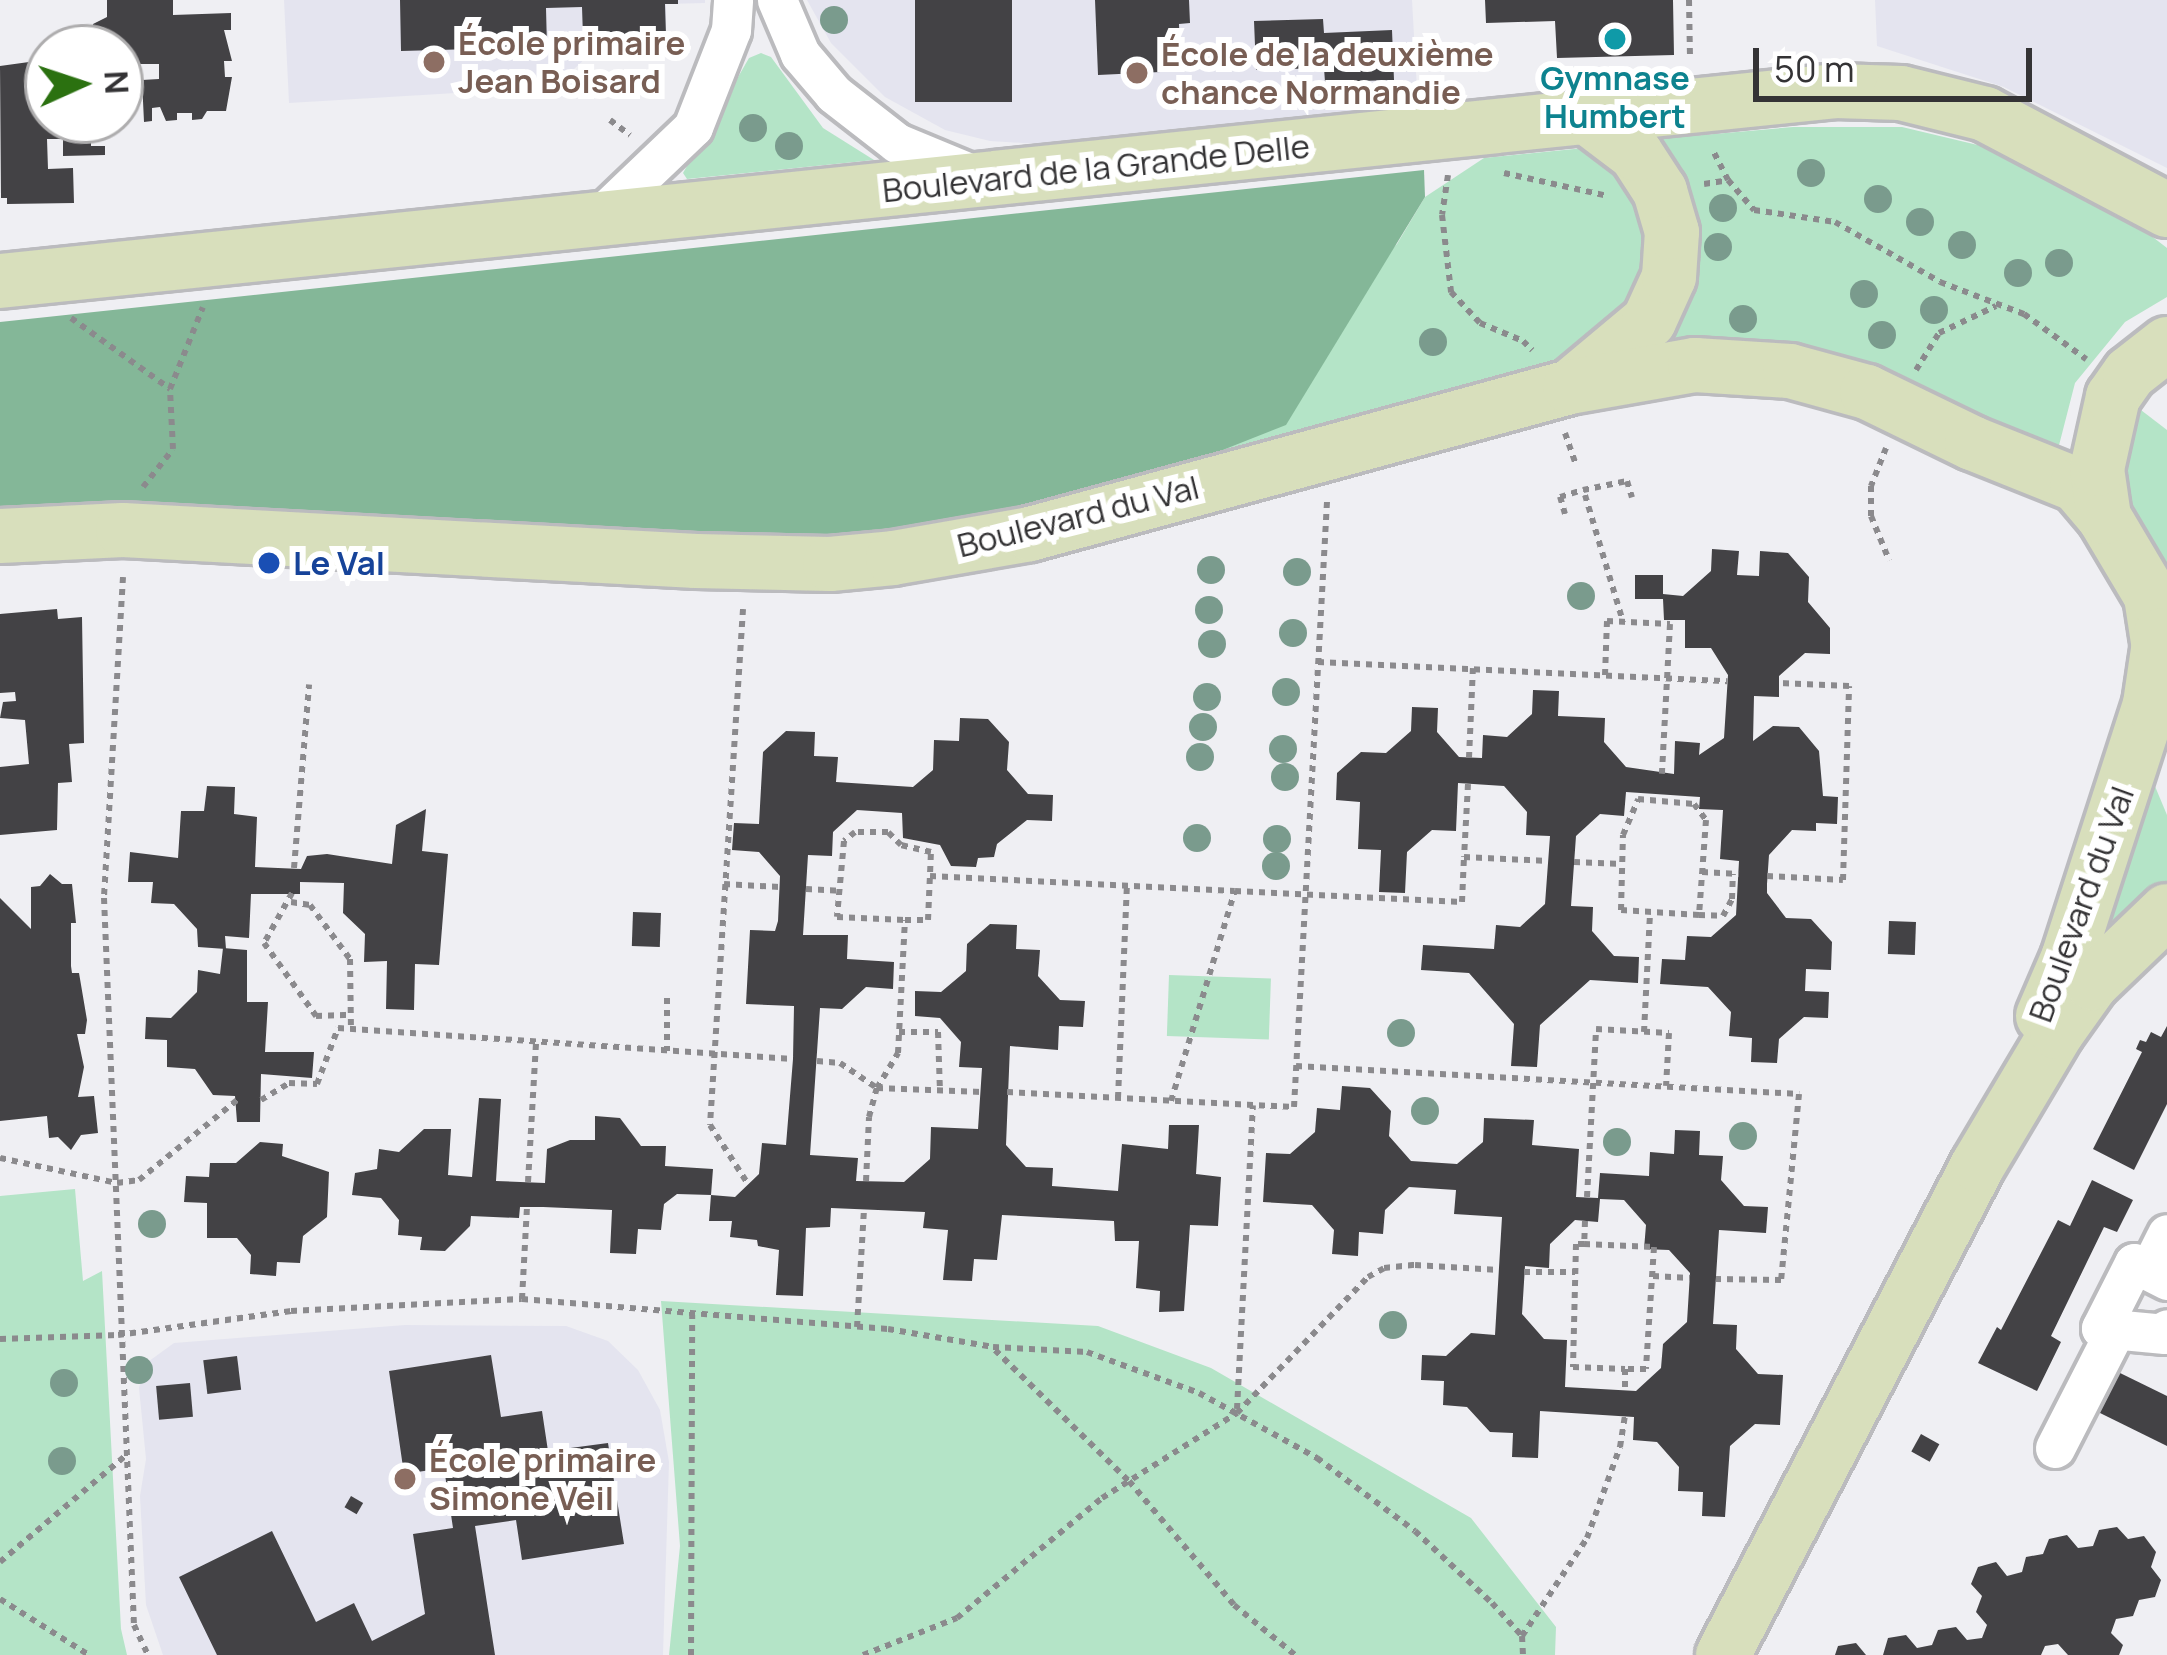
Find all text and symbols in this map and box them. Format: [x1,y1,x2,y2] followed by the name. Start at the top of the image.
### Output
[458,23,685,101] place label: École primaire Jean Boisard
[24,24,144,144] north arrow
[1759,24,2038,98] scale bar
[1602,26,1628,52] marker: Gymnase Humbert
[1161,34,1494,112] place label: École de la deuxième chance Normandie
[1774,44,1854,93] text: 50 m
[421,49,447,75] marker: École primaire Jean Boisard
[1540,58,1690,136] place label: Gymnase Humbert
[1124,60,1150,86] marker: École de la deuxième chance Normandie
[94,69,141,95] text: N
[880,126,1312,210] street label: Boulevard de la Grande Delle
[953,467,1203,565] street label: Boulevard du Val
[293,543,385,583] place label: Le Val
[256,550,282,576] marker: Le Val
[2020,781,2142,1027] street label: Boulevard du Val
[429,1440,656,1518] place label: École primaire Simone Veil
[392,1466,418,1492] marker: École primaire Simone Veil

